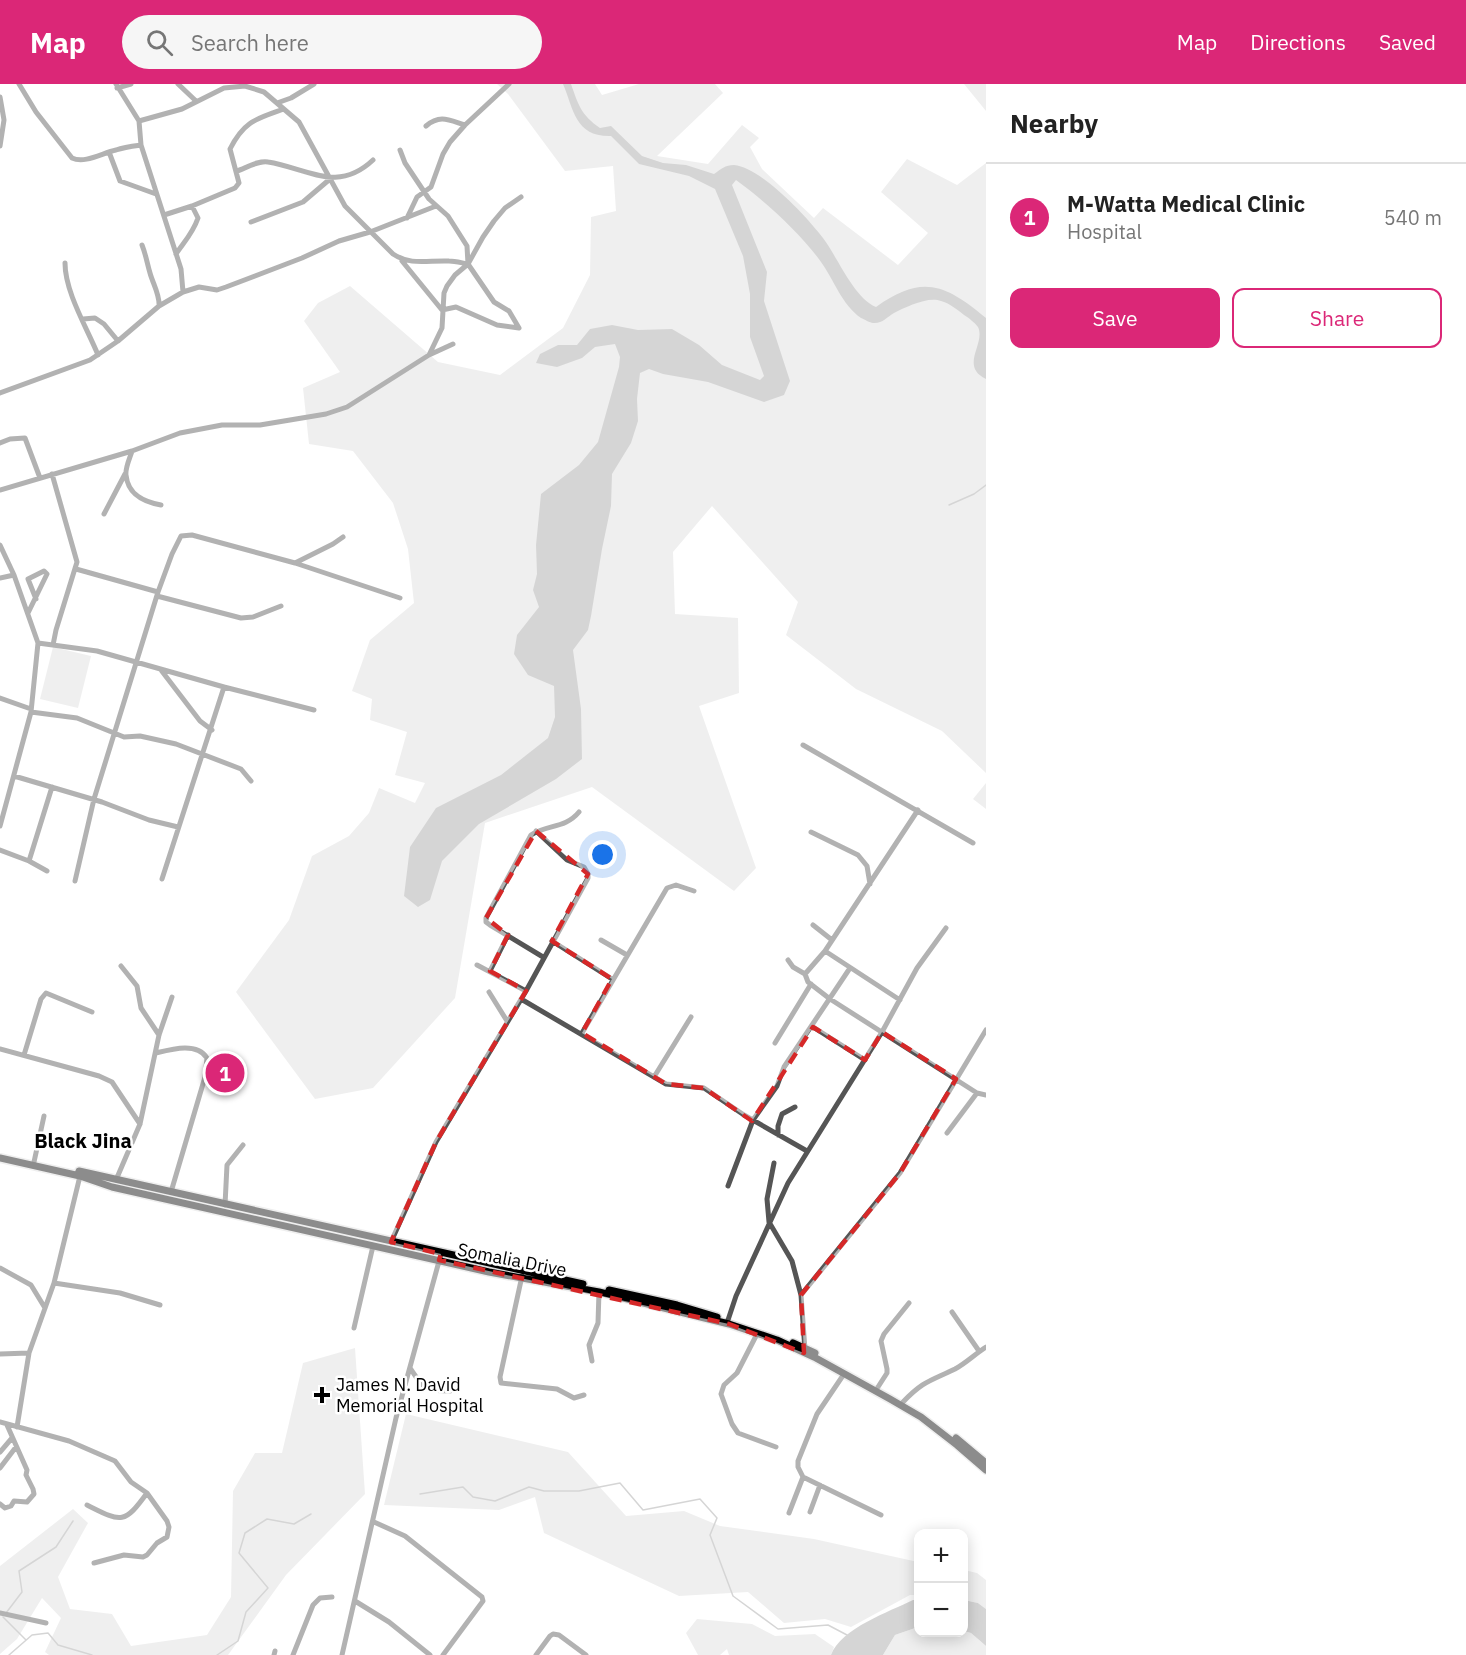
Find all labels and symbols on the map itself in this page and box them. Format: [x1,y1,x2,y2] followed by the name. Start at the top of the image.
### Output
[588,840,617,869] your location
[206,1050,244,1096] pin: 1
[34,1127,132,1154] district label: Black Jina
[455,1238,569,1281] street label: Somalia Drive
[336,1373,484,1417] place label: James N. David Memorial Hospital
[313,1386,331,1404] marker: James N. David Memorial Hospital

